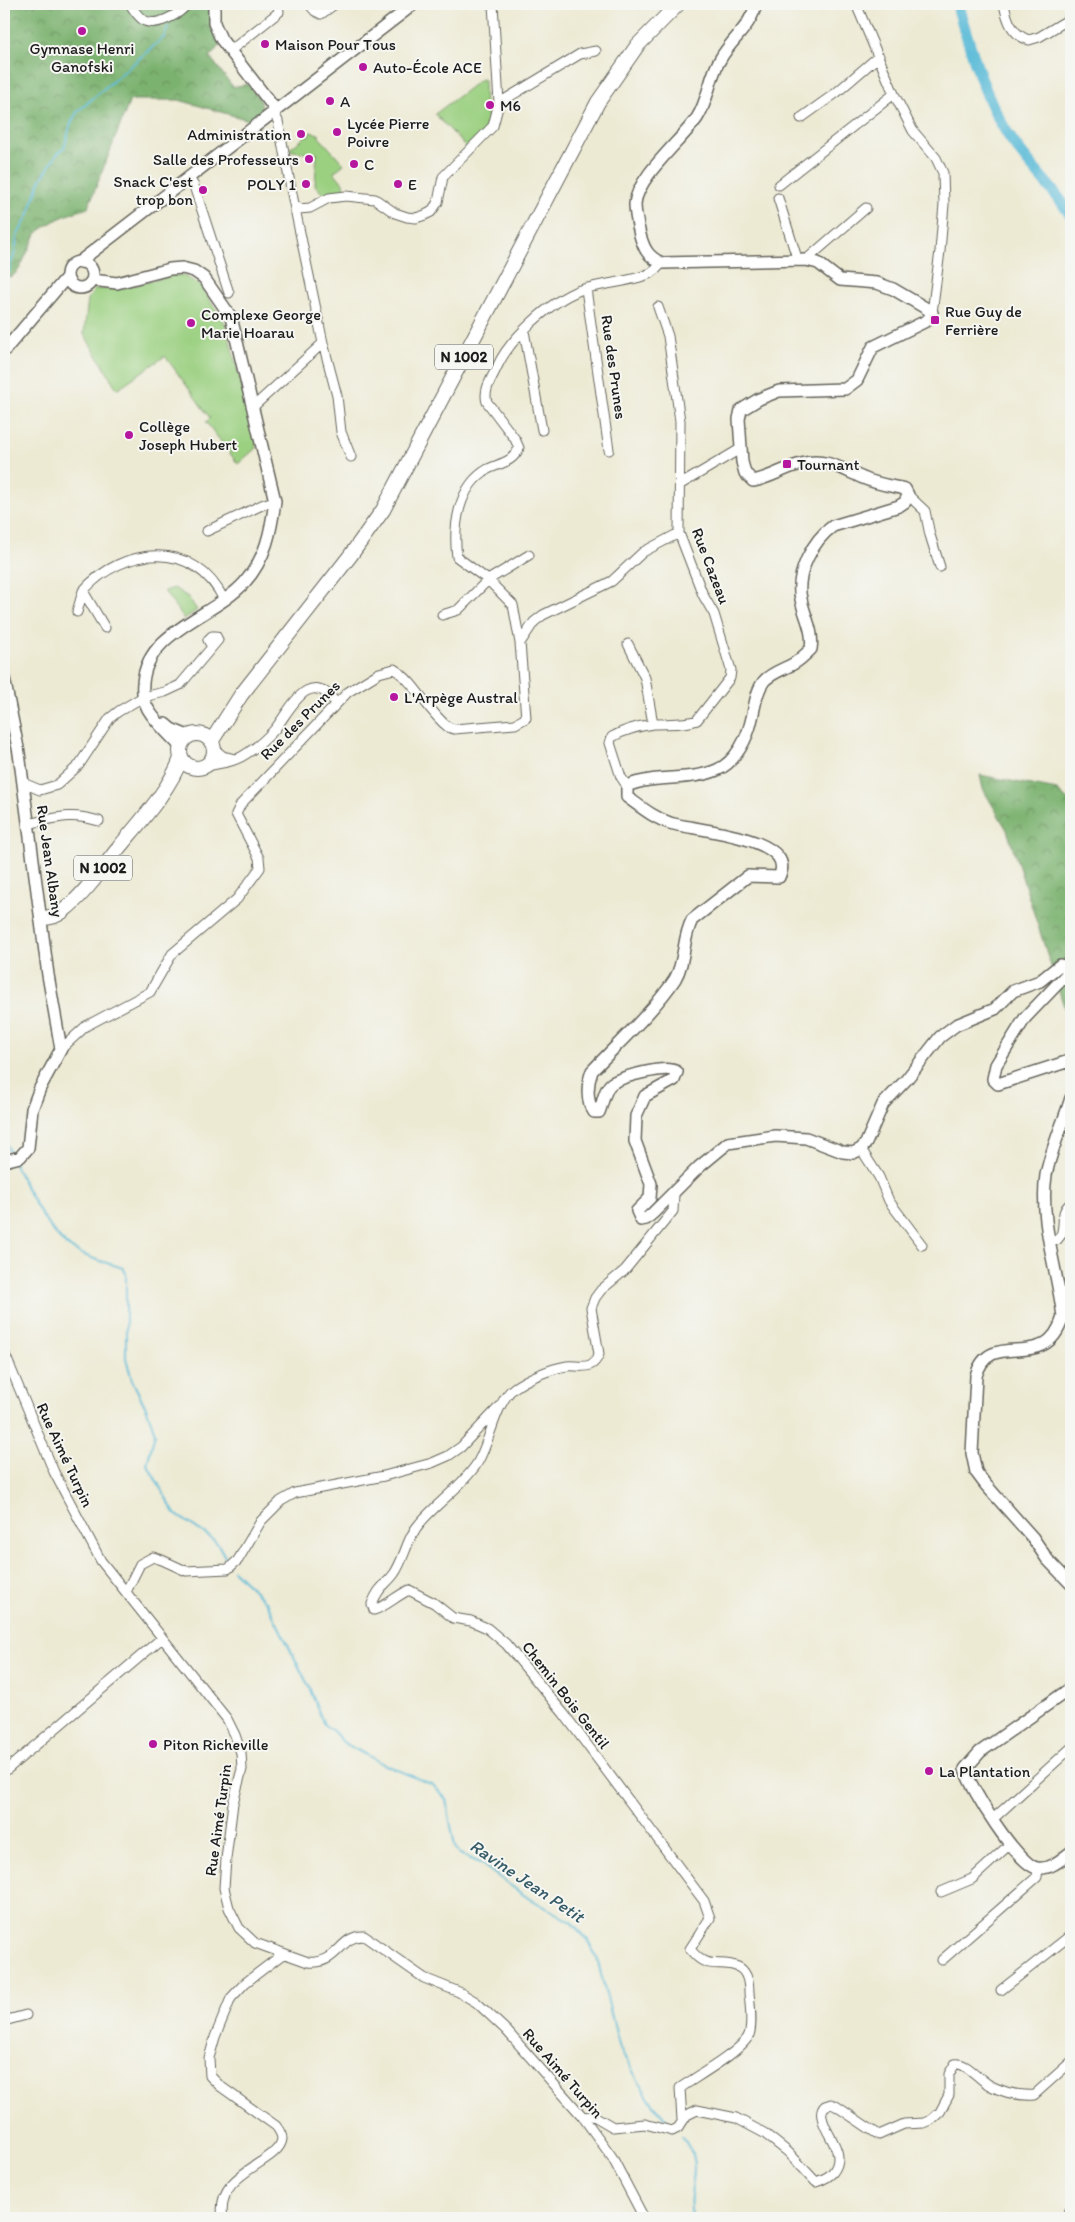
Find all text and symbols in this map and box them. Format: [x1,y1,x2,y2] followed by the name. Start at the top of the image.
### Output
[76,25,88,37] marker: Gymnase Henri Ganofski
[275,35,396,54] place label: Maison Pour Tous
[259,38,271,50] marker: Maison Pour Tous
[30,39,134,76] place label: Gymnase Henri Ganofski
[373,58,482,77] place label: Auto-École ACE
[357,61,369,73] marker: Auto-École ACE
[340,92,350,111] place label: A
[324,95,336,107] marker: A
[500,96,521,115] place label: M6
[484,99,496,111] marker: M6
[347,114,429,151] place label: Lycée Pierre Poivre
[187,125,291,144] place label: Administration
[331,126,343,138] marker: Lycée Pierre Poivre
[295,128,307,140] marker: Administration
[153,150,299,169] place label: Salle des Professeurs
[303,153,315,165] marker: Salle des Professeurs
[364,155,374,174] place label: C
[348,158,360,170] marker: C
[113,172,193,209] place label: Snack C'est trop bon
[247,175,297,194] place label: POLY 1
[408,175,417,194] place label: E
[300,178,312,190] marker: POLY 1
[392,178,404,190] marker: E
[197,184,209,196] marker: Snack C'est trop bon
[945,302,1022,339] place label: Rue Guy de Ferrière
[201,305,321,342] place label: Complexe George Marie Hoarau
[597,314,631,420] street label: Rue des Prunes
[929,314,941,326] marker: Rue Guy de Ferrière
[185,317,197,329] marker: Complexe George Marie Hoarau
[435,344,493,370] road number: N 1002
[139,417,237,454] place label: Collège Joseph Hubert
[123,429,135,441] marker: Collège Joseph Hubert
[797,455,860,474] place label: Tournant
[781,458,793,470] marker: Tournant
[688,525,734,607] street label: Rue Cazeau
[256,676,344,764] street label: Rue des Prunes
[404,688,518,707] place label: L'Arpège Austral
[388,691,400,703] marker: L'Arpège Austral
[33,804,67,919] street label: Rue Jean Albany
[74,856,132,880] road number: N 1002
[33,1400,97,1510] street label: Rue Aimé Turpin
[518,1637,614,1753] street label: Chemin Bois Gentil
[163,1735,269,1754] place label: Piton Richeville
[147,1738,159,1750] marker: Piton Richeville
[939,1762,1031,1781] place label: La Plantation
[201,1763,235,1877] street label: Rue Aimé Turpin
[923,1765,935,1777] marker: La Plantation
[466,1835,590,1929] water label: Ravine Jean Petit
[519,2024,607,2122] street label: Rue Aimé Turpin

